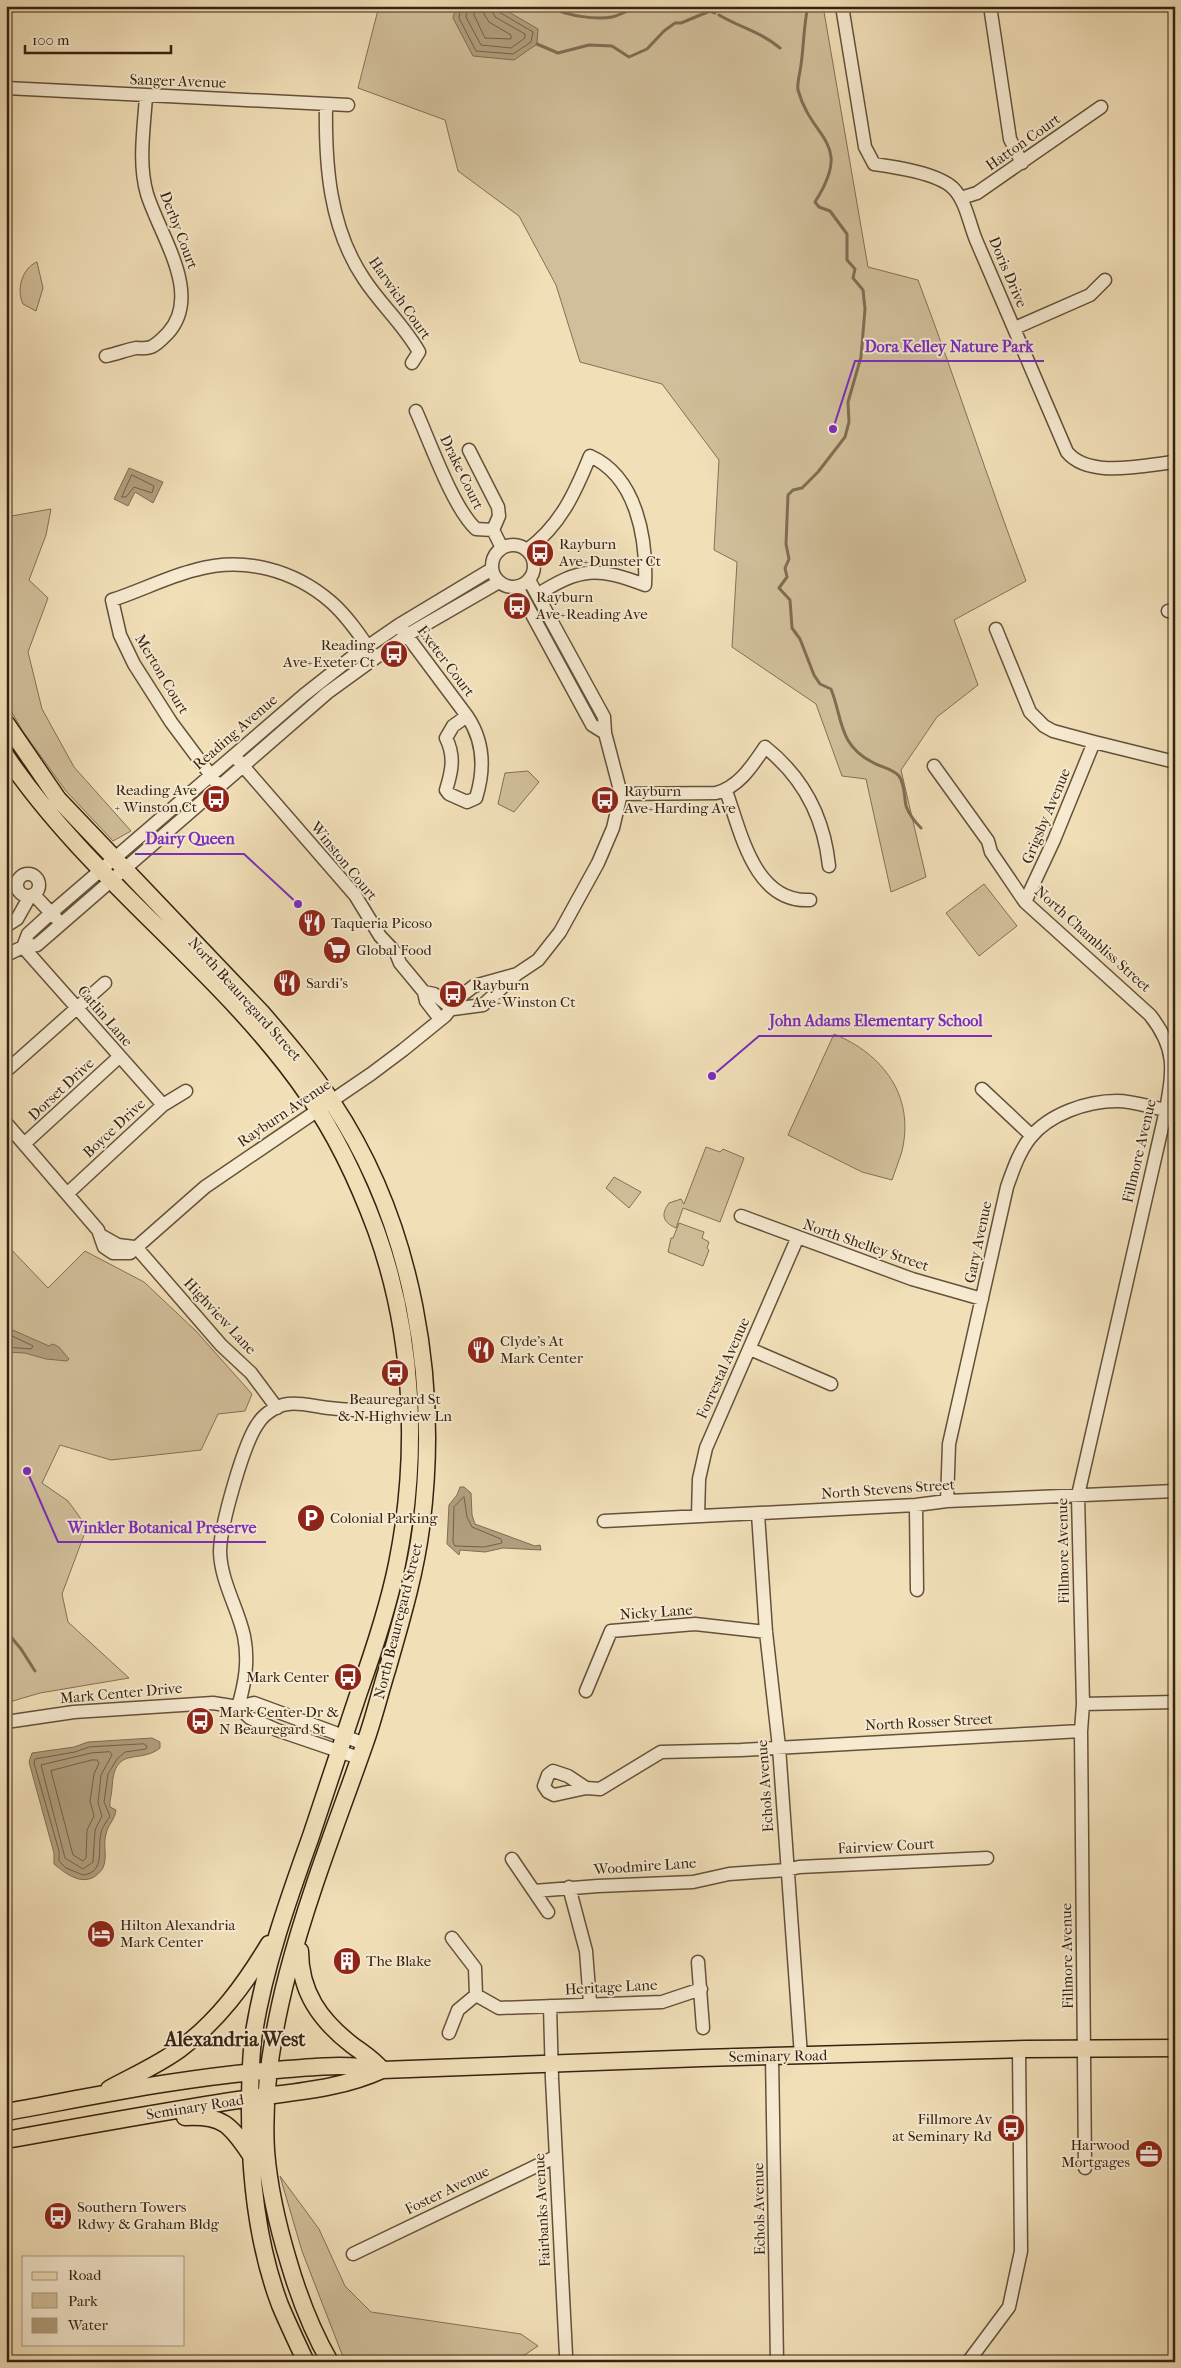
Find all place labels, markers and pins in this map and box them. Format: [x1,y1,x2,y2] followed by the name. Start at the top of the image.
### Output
[855,330,1044,361] callout: Dora Kelley Nature Park
[558,535,662,570] place label: Rayburn Ave+Dunster Ct
[525,538,555,568] bus stop icon: Rayburn Ave+Dunster Ct
[535,588,648,623] place label: Rayburn Ave+Reading Ave
[502,591,532,621] bus stop icon: Rayburn Ave+Reading Ave
[282,636,376,671] place label: Reading Ave+Exeter Ct
[379,639,409,669] bus stop icon: Reading Ave+Exeter Ct
[114,781,198,816] place label: Reading Ave + Winston Ct
[623,782,736,817] place label: Rayburn Ave+Harding Ave
[201,784,231,814] bus stop icon: Reading Ave + Winston Ct
[590,785,620,815] bus stop icon: Rayburn Ave+Harding Ave
[135,823,244,854] callout: Dairy Queen
[297,908,327,938] restaurant icon: Taqueria Picoso
[331,914,432,932] place label: Taqueria Picoso
[322,935,352,965] supermarket icon: Global Food
[356,941,433,959] place label: Global Food
[272,968,302,998] restaurant icon: Sardi's
[306,974,349,992] place label: Sardi's
[471,976,576,1011] place label: Rayburn Ave+Winston Ct
[438,979,468,1009] bus stop icon: Rayburn Ave+Winston Ct
[759,1005,992,1036] callout: John Adams Elementary School
[500,1332,584,1367] place label: Clyde's At Mark Center
[466,1335,496,1365] restaurant icon: Clyde's At Mark Center
[380,1358,410,1388] bus stop icon: Beauregard St & N Highview Ln
[338,1390,452,1425] place label: Beauregard St & N Highview Ln
[296,1503,326,1533] parking icon: Colonial Parking
[330,1509,439,1527] place label: Colonial Parking
[58,1511,266,1542] callout: Winkler Botanical Preserve
[333,1662,363,1692] bus stop icon: Mark Center
[246,1668,330,1686] place label: Mark Center
[219,1703,339,1738] place label: Mark Center Dr & N Beauregard St
[185,1706,215,1736] bus stop icon: Mark Center Dr & N Beauregard St
[120,1916,237,1951] place label: Hilton Alexandria Mark Center
[86,1919,116,1949] hotel icon: Hilton Alexandria Mark Center
[332,1946,362,1976] building icon: The Blake
[366,1952,432,1970] place label: The Blake
[892,2110,993,2145] place label: Fillmore Av at Seminary Rd
[996,2113,1026,2143] bus stop icon: Fillmore Av at Seminary Rd
[1061,2136,1131,2171] place label: Harwood Mortgages
[1134,2139,1164,2169] office icon: Harwood Mortgages
[77,2198,220,2233] place label: Southern Towers Rdwy & Graham Bldg
[43,2201,73,2231] bus stop icon: Southern Towers Rdwy & Graham Bldg

